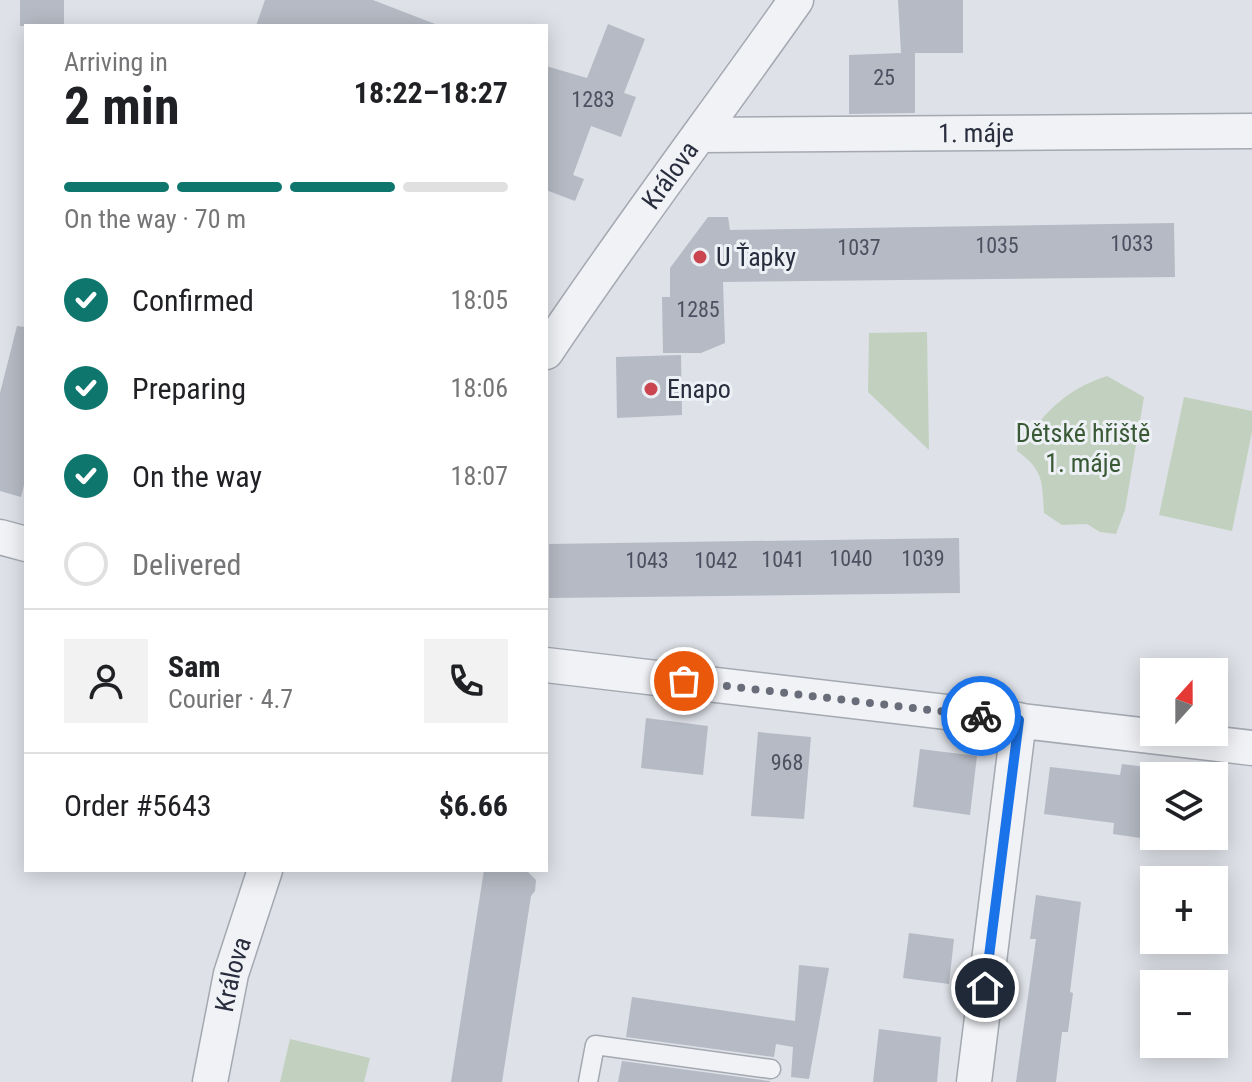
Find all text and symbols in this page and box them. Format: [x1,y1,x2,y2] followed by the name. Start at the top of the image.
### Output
[64,47,168,77] text: Arriving in
[873,65,895,90] house number: 25
[354,75,508,110] text: 18:22–18:27
[64,76,180,137] text: 2 min
[571,87,615,112] house number: 1283
[938,118,1014,148] street label: 1. máje
[635,135,704,215] street label: Králova
[64,204,246,234] text: On the way · 70 m
[1110,231,1154,256] house number: 1033
[975,233,1019,258] house number: 1035
[837,235,881,260] house number: 1037
[716,242,796,272] place label: U Ťapky
[691,248,709,266] marker: U Ťapky
[64,278,108,322] icon: check
[132,283,254,318] text: Confirmed
[451,285,508,315] text: 18:05
[676,297,720,322] house number: 1285
[64,366,108,410] icon: check
[132,371,246,406] text: Preparing
[451,373,508,403] text: 18:06
[667,374,731,404] place label: Enapo
[642,380,660,398] marker: Enapo
[1016,418,1150,478] park label: Dětské hřiště 1. máje
[64,454,108,498] icon: check
[132,459,262,494] text: On the way
[451,461,508,491] text: 18:07
[829,546,873,571] house number: 1040
[901,546,945,571] house number: 1039
[132,547,241,582] text: Delivered
[761,547,805,572] house number: 1041
[625,548,669,573] house number: 1043
[694,548,738,573] house number: 1042
[64,639,148,723] button: person
[424,639,508,723] button: phone
[650,647,718,715] pin
[168,649,221,684] text: Sam
[1140,658,1228,746] north arrow
[1140,658,1228,1058] map controls
[662,659,706,703] icon: bag
[941,676,1021,756] courier
[168,684,293,714] text: Courier · 4.7
[959,694,1003,738] icon: bike
[771,750,803,775] house number: 968
[1140,762,1228,850] button: layers
[64,788,212,823] text: Order #5643
[439,788,508,823] text: $6.66
[1140,866,1228,954] button: +
[209,933,257,1014] street label: Králova
[951,954,1019,1022] pin
[963,966,1007,1010] icon: home
[1140,970,1228,1058] button: −

